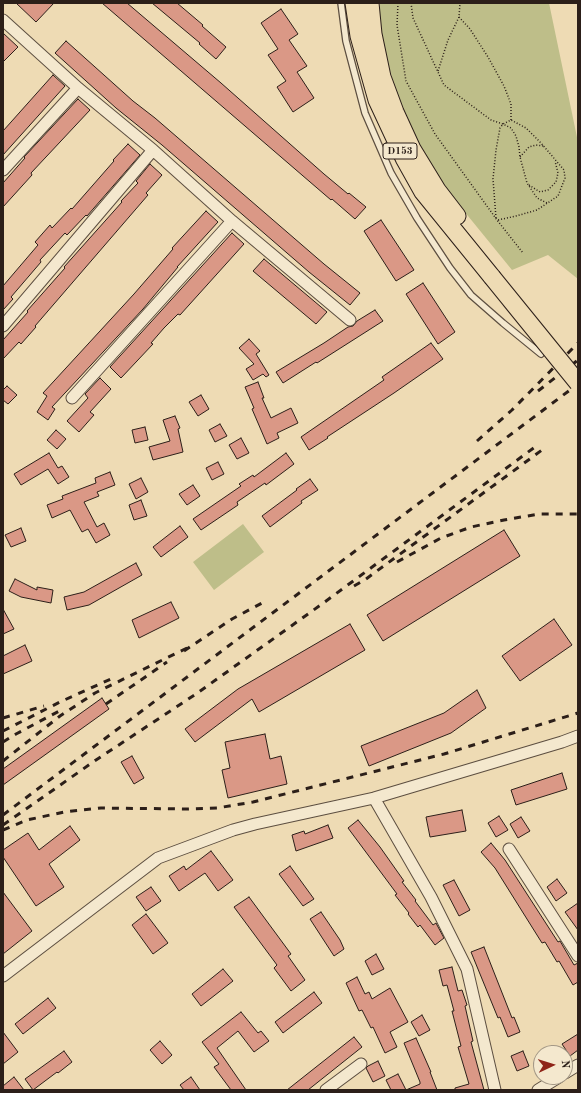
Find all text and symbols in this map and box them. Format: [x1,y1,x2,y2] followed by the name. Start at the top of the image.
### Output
[383,143,417,159] road number: D153
[533,1045,573,1085] north arrow
[559,1060,570,1069] text: N

